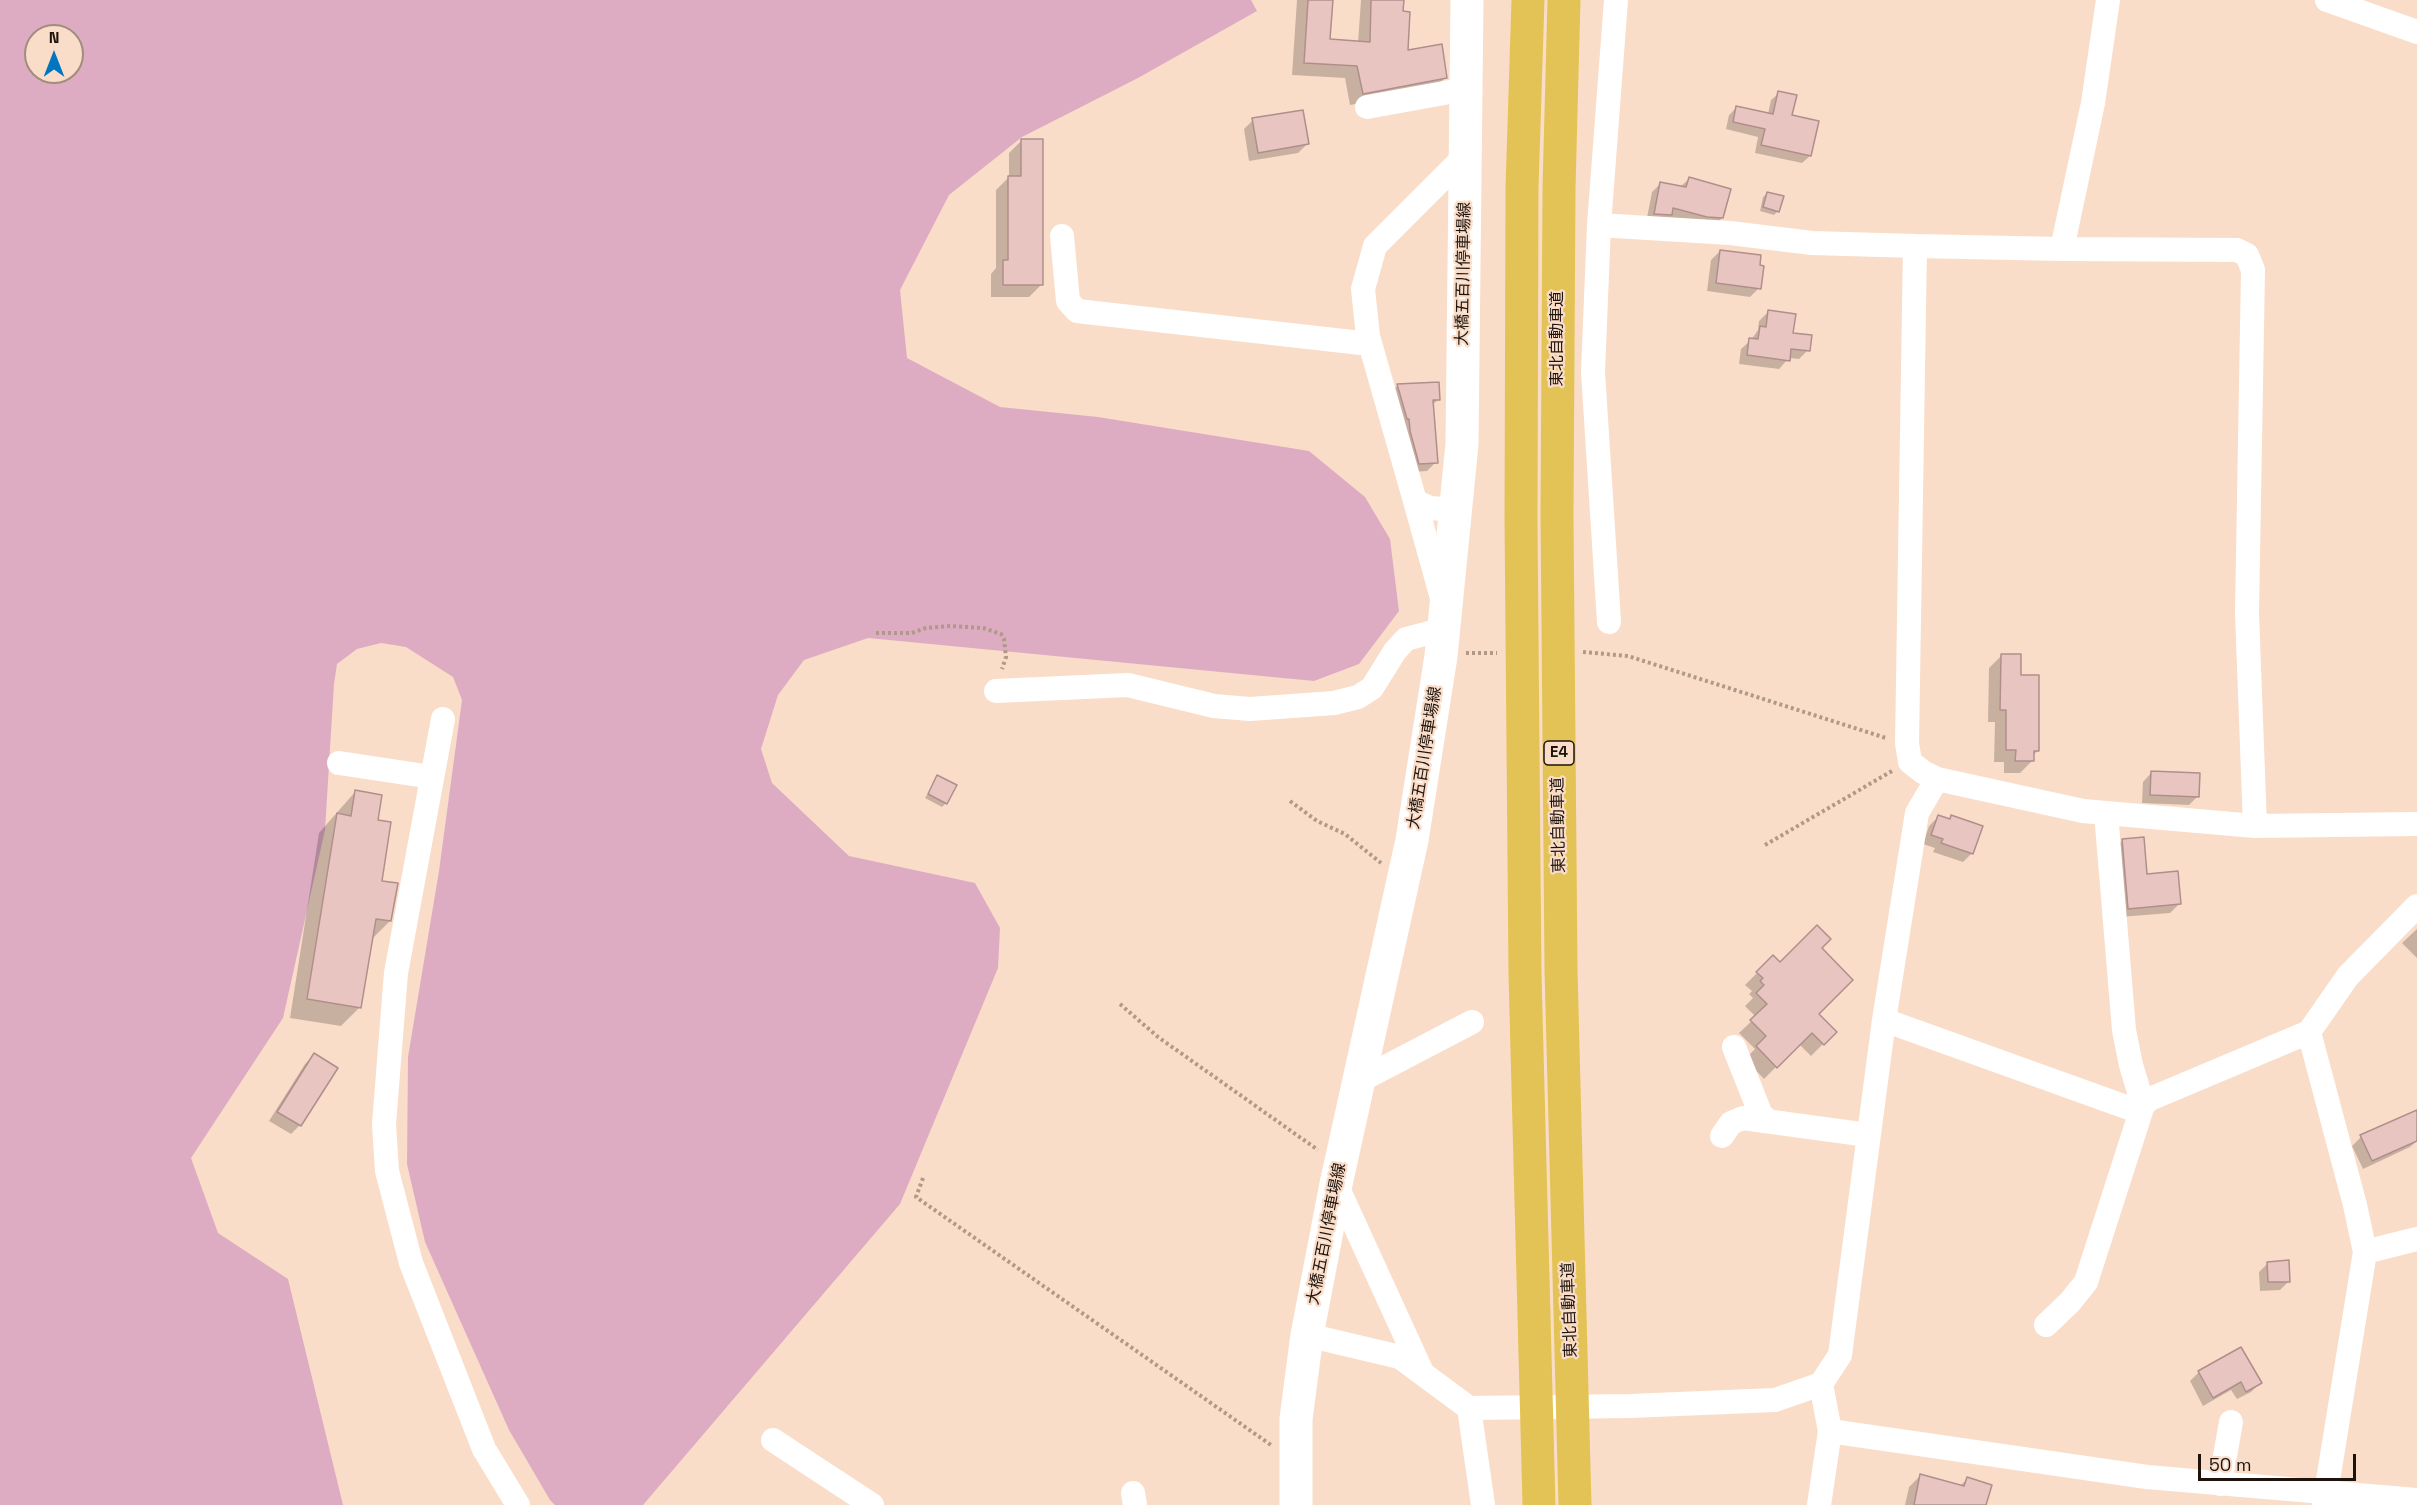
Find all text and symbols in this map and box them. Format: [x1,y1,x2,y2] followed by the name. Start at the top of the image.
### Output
[24,24,84,84] north arrow
[49,27,59,48] text: N
[1453,202,1475,346] street label: 大橋五百川停車場線
[1548,291,1568,387] street label: 東北自動車道
[1404,685,1446,831] street label: 大橋五百川停車場線
[1544,741,1574,765] road number: E4
[1549,777,1569,873] street label: 東北自動車道
[1304,1161,1350,1307] street label: 大橋五百川停車場線
[1559,1262,1581,1358] street label: 東北自動車道
[2201,1442,2358,1480] scale bar
[2209,1453,2251,1476] text: 50 m

